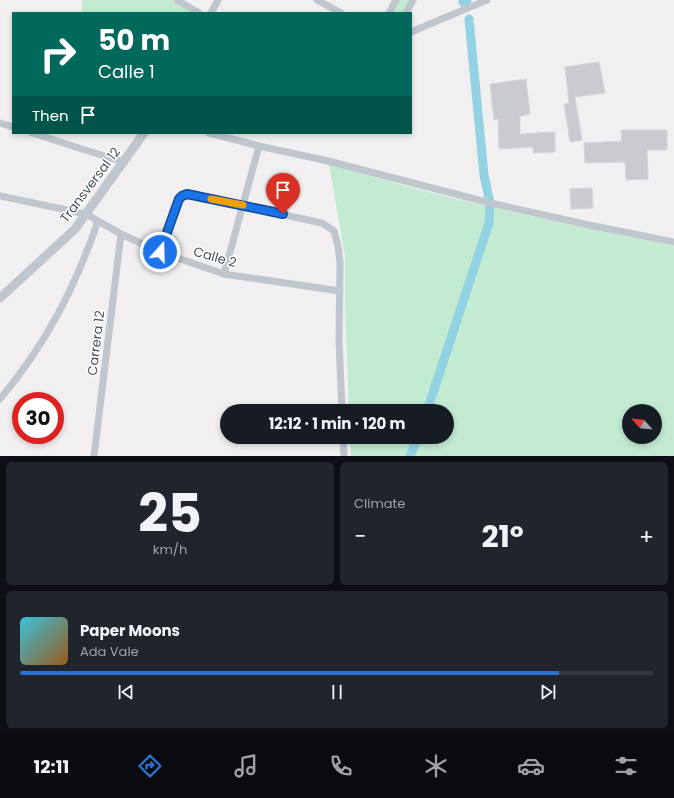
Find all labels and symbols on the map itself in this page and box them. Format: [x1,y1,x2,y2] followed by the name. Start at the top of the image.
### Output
[55,143,125,227] street label: Transversal 12
[266,173,300,214] pin
[139,231,181,273] position arrow
[191,242,239,272] street label: Calle 2
[83,309,109,377] street label: Carrera 12
[12,392,64,444] speed limit sign: 30
[622,404,662,444] north arrow

